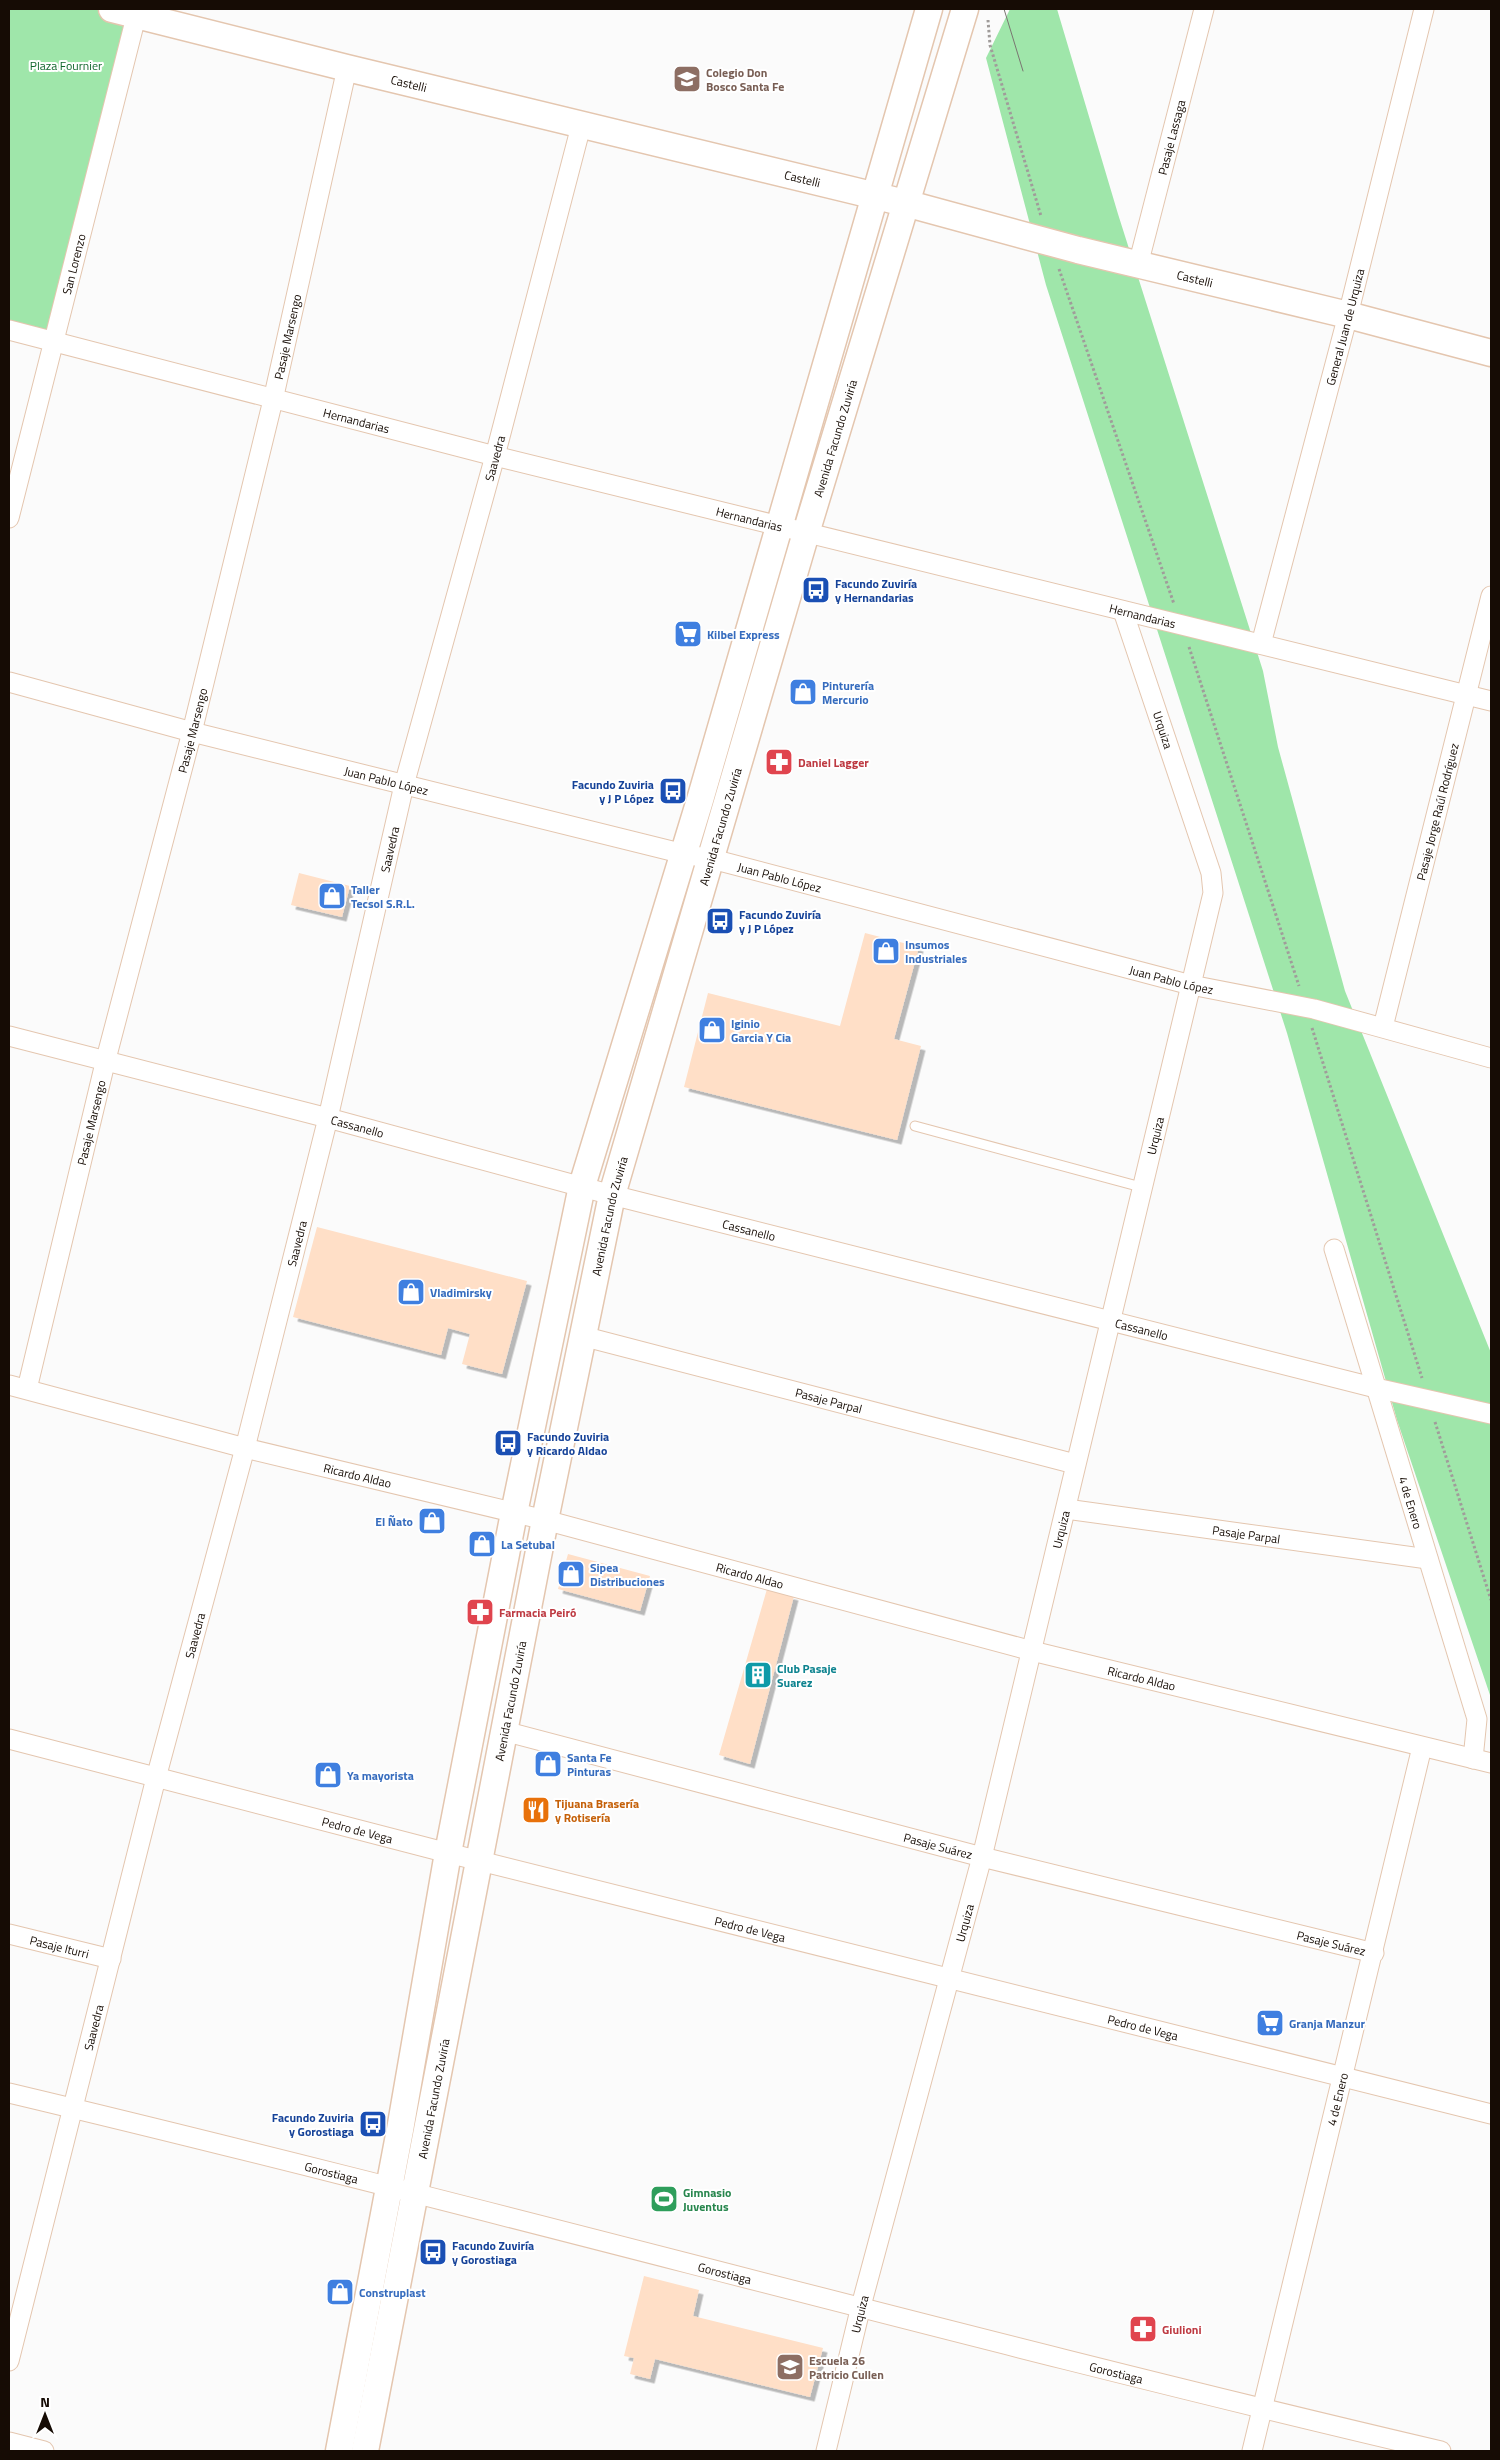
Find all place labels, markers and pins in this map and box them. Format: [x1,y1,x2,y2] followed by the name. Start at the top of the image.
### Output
[706,63,784,96] place label: Colegio Don Bosco Santa Fe
[672,64,702,94] school or university icon: Colegio Don Bosco Santa Fe
[835,574,917,607] place label: Facundo Zuviría y Hernandarias
[801,575,831,605] bus stop icon: Facundo Zuviría y Hernandarias
[673,619,703,649] supermarket icon: Kilbel Express
[707,625,780,644] place label: Kilbel Express
[822,676,874,709] place label: Pinturería Mercurio
[788,677,818,707] shop icon: Pinturería Mercurio
[764,747,794,777] pharmacy icon: Daniel Lagger
[798,753,869,772] place label: Daniel Lagger
[572,775,654,808] place label: Facundo Zuviria y J P López
[658,776,688,806] bus stop icon: Facundo Zuviria y J P López
[351,880,415,913] place label: Taller Tecsol S.R.L.
[317,881,347,911] shop icon: Taller Tecsol S.R.L.
[739,905,821,938] place label: Facundo Zuviría y J P López
[705,906,735,936] bus stop icon: Facundo Zuviría y J P López
[905,935,967,968] place label: Insumos Industriales
[871,936,901,966] shop icon: Insumos Industriales
[731,1014,791,1047] place label: Iginio Garcia Y Cia
[697,1015,727,1045] shop icon: Iginio Garcia Y Cia
[396,1277,426,1307] shop icon: Vladimirsky
[430,1283,492,1302] place label: Vladimirsky
[527,1427,609,1460] place label: Facundo Zuviria y Ricardo Aldao
[493,1428,523,1458] bus stop icon: Facundo Zuviria y Ricardo Aldao
[417,1506,447,1536] shop icon: El Ñato
[375,1512,413,1531] place label: El Ñato
[467,1529,497,1559] shop icon: La Setubal
[501,1535,555,1554] place label: La Setubal
[590,1558,665,1591] place label: Sipea Distribuciones
[556,1559,586,1589] shop icon: Sipea Distribuciones
[465,1597,495,1627] pharmacy icon: Farmacia Peiró
[499,1603,576,1622] place label: Farmacia Peiró
[777,1659,837,1692] place label: Club Pasaje Suarez
[743,1660,773,1690] building icon: Club Pasaje Suarez
[567,1748,612,1781] place label: Santa Fe Pinturas
[533,1749,563,1779] shop icon: Santa Fe Pinturas
[313,1760,343,1790] shop icon: Ya mayorista
[347,1766,414,1785] place label: Ya mayorista
[555,1794,639,1827] place label: Tijuana Brasería y Rotisería
[521,1795,551,1825] restaurant icon: Tijuana Brasería y Rotisería
[1255,2008,1285,2038] supermarket icon: Granja Manzur
[1289,2014,1366,2033] place label: Granja Manzur
[272,2108,354,2141] place label: Facundo Zuviria y Gorostiaga
[358,2109,388,2139] bus stop icon: Facundo Zuviria y Gorostiaga
[683,2183,731,2216] place label: Gimnasio Juventus
[649,2184,679,2214] sports icon: Gimnasio Juventus
[452,2236,534,2269] place label: Facundo Zuviría y Gorostiaga
[418,2237,448,2267] bus stop icon: Facundo Zuviría y Gorostiaga
[325,2277,355,2307] shop icon: Construplast
[359,2283,426,2302] place label: Construplast
[1128,2314,1158,2344] pharmacy icon: Giulioni
[1162,2320,1202,2339] place label: Giulioni
[809,2351,884,2384] place label: Escuela 26 Patricio Cullen
[775,2352,805,2382] school or university icon: Escuela 26 Patricio Cullen

